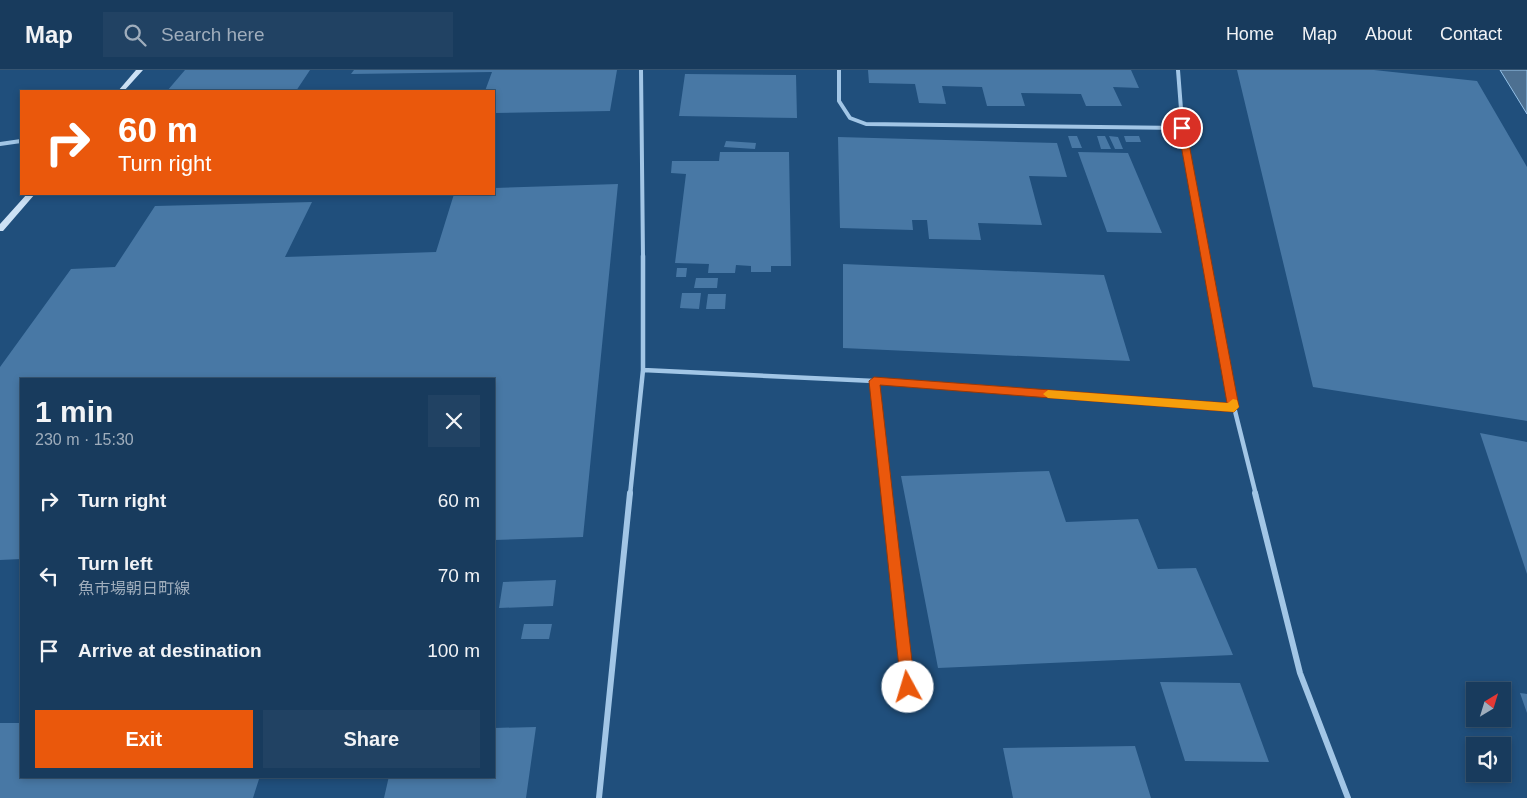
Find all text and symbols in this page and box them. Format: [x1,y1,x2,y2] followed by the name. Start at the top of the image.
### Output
[103,12,453,57] search box
[25,21,73,48] text: Map
[121,21,149,49] icon: search
[161,24,265,45] text: Search here
[1226,24,1274,44] text: Home
[1302,24,1337,44] text: Map
[1365,24,1412,44] text: About
[1440,24,1502,44] text: Contact
[1161,107,1203,149] pin
[35,110,100,175] icon: right
[118,110,198,149] text: 60 m
[1168,114,1196,142] icon: arrive
[118,151,211,176] text: Turn right
[35,395,113,428] text: 1 min
[428,395,480,447] button: close
[35,431,134,448] text: 230 m · 15:30
[35,487,63,515] icon: right
[78,490,166,511] text: Turn right
[438,490,480,511] text: 60 m
[78,553,153,574] text: Turn left
[35,562,63,590] icon: left
[438,565,480,586] text: 70 m
[78,580,190,597] text: 魚市場朝日町線
[35,637,63,665] icon: arrive
[78,640,262,661] text: Arrive at destination
[427,640,480,661] text: 100 m
[881,660,933,712] position arrow
[1466,682,1511,728] north arrow
[1466,682,1511,782] map controls
[35,710,253,768] button: Exit
[263,710,480,768] button: Share
[1466,737,1511,782] button: sound

